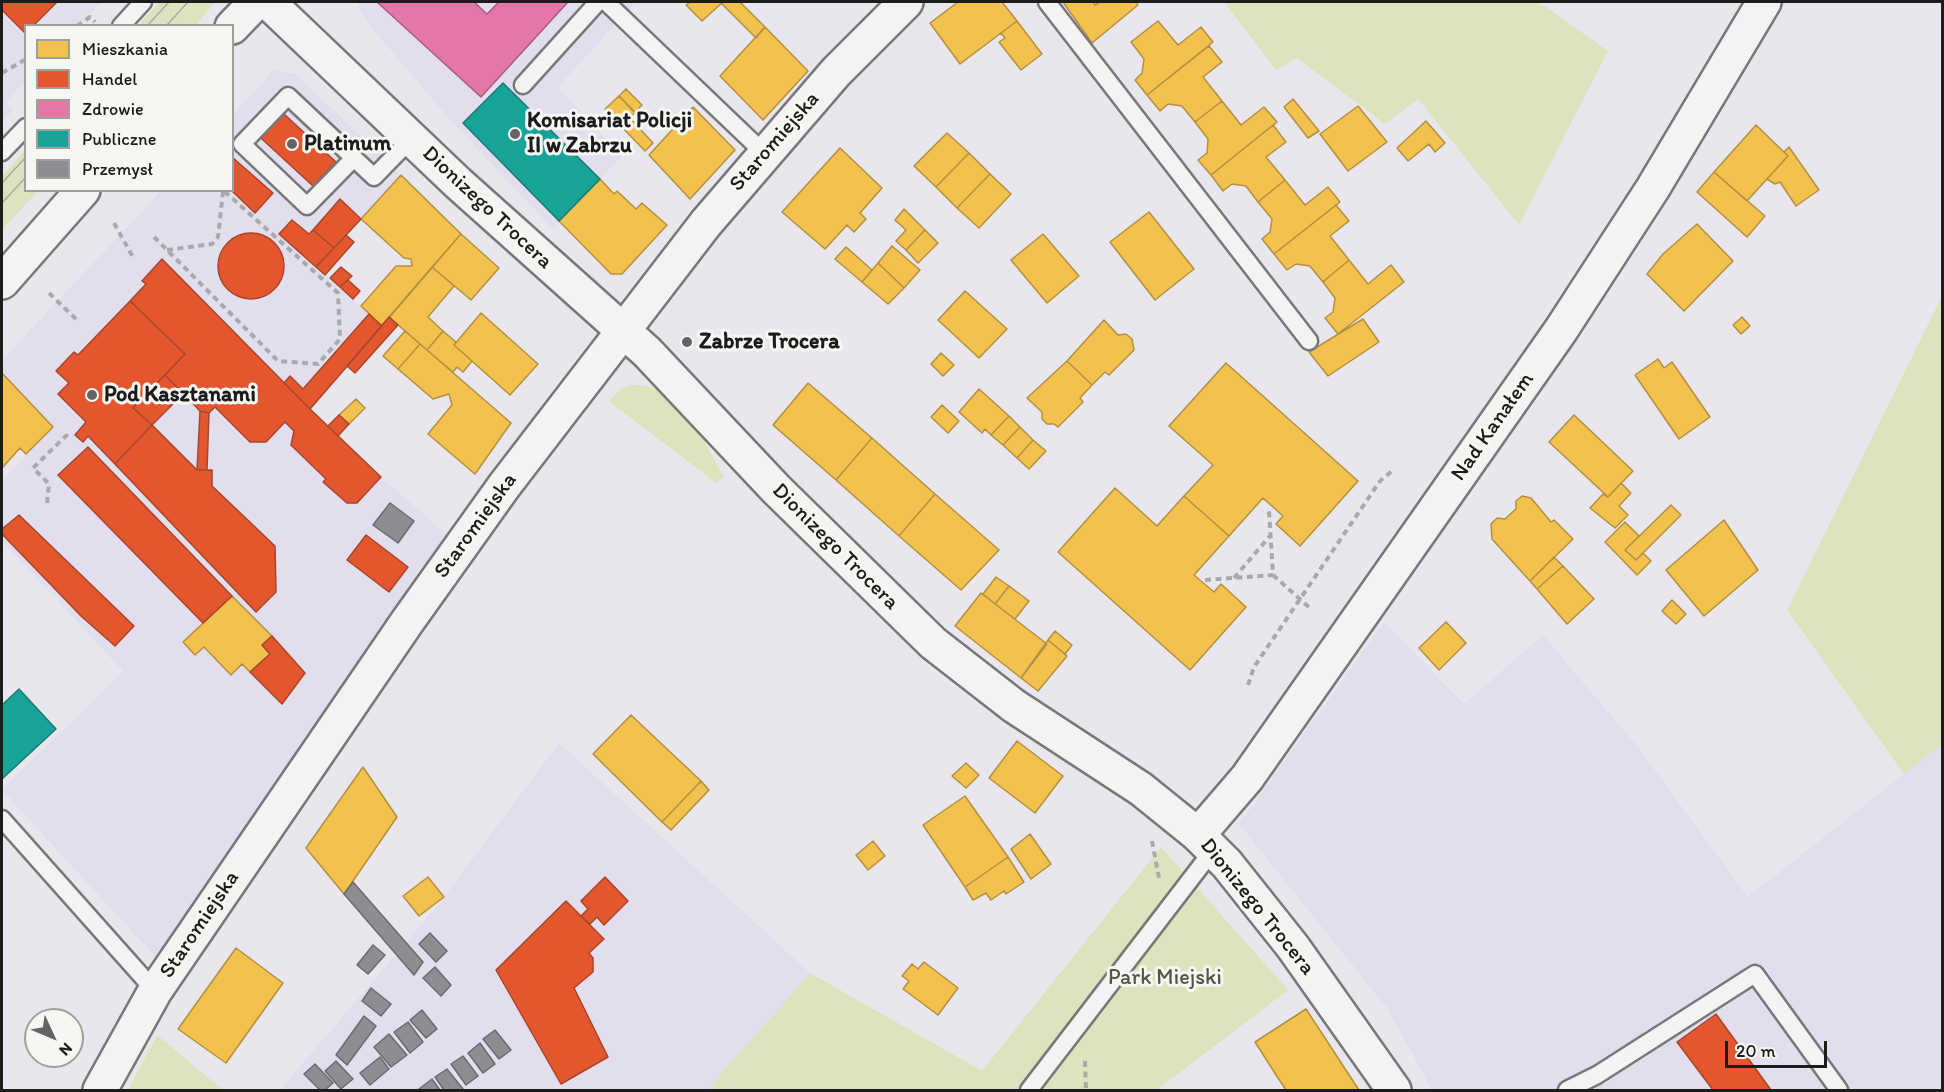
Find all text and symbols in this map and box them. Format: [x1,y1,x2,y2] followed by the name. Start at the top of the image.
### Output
[24,24,234,192] legend
[82,38,168,60] text: Mieszkania
[82,68,137,90] text: Handel
[724,87,826,197] street label: Staromiejska
[82,98,144,120] text: Zdrowie
[527,108,692,160] place label: Komisariat Policji II w Zabrzu
[508,127,522,141] marker: Komisariat Policji II w Zabrzu
[82,128,156,150] text: Publiczne
[304,131,391,157] place label: Platinum
[285,137,299,151] marker: Platinum
[416,141,558,275] street label: Dionizego Trocera
[82,158,153,180] text: Przemysł
[699,329,840,355] place label: Zabrze Trocera
[680,335,694,349] marker: Zabrze Trocera
[1446,368,1540,486] street label: Nad Kanałem
[104,382,256,408] place label: Pod Kasztanami
[85,388,99,402] marker: Pod Kasztanami
[429,468,523,584] street label: Staromiejska
[766,478,904,616] street label: Dionizego Trocera
[1194,833,1320,981] street label: Dionizego Trocera
[154,866,246,984] street label: Staromiejska
[1108,965,1222,991] park label: Park Miejski
[24,1008,84,1068] north arrow
[1728,1029,1830,1067] scale bar
[55,1039,76,1060] text: N
[1736,1040,1776,1062] text: 20 m

